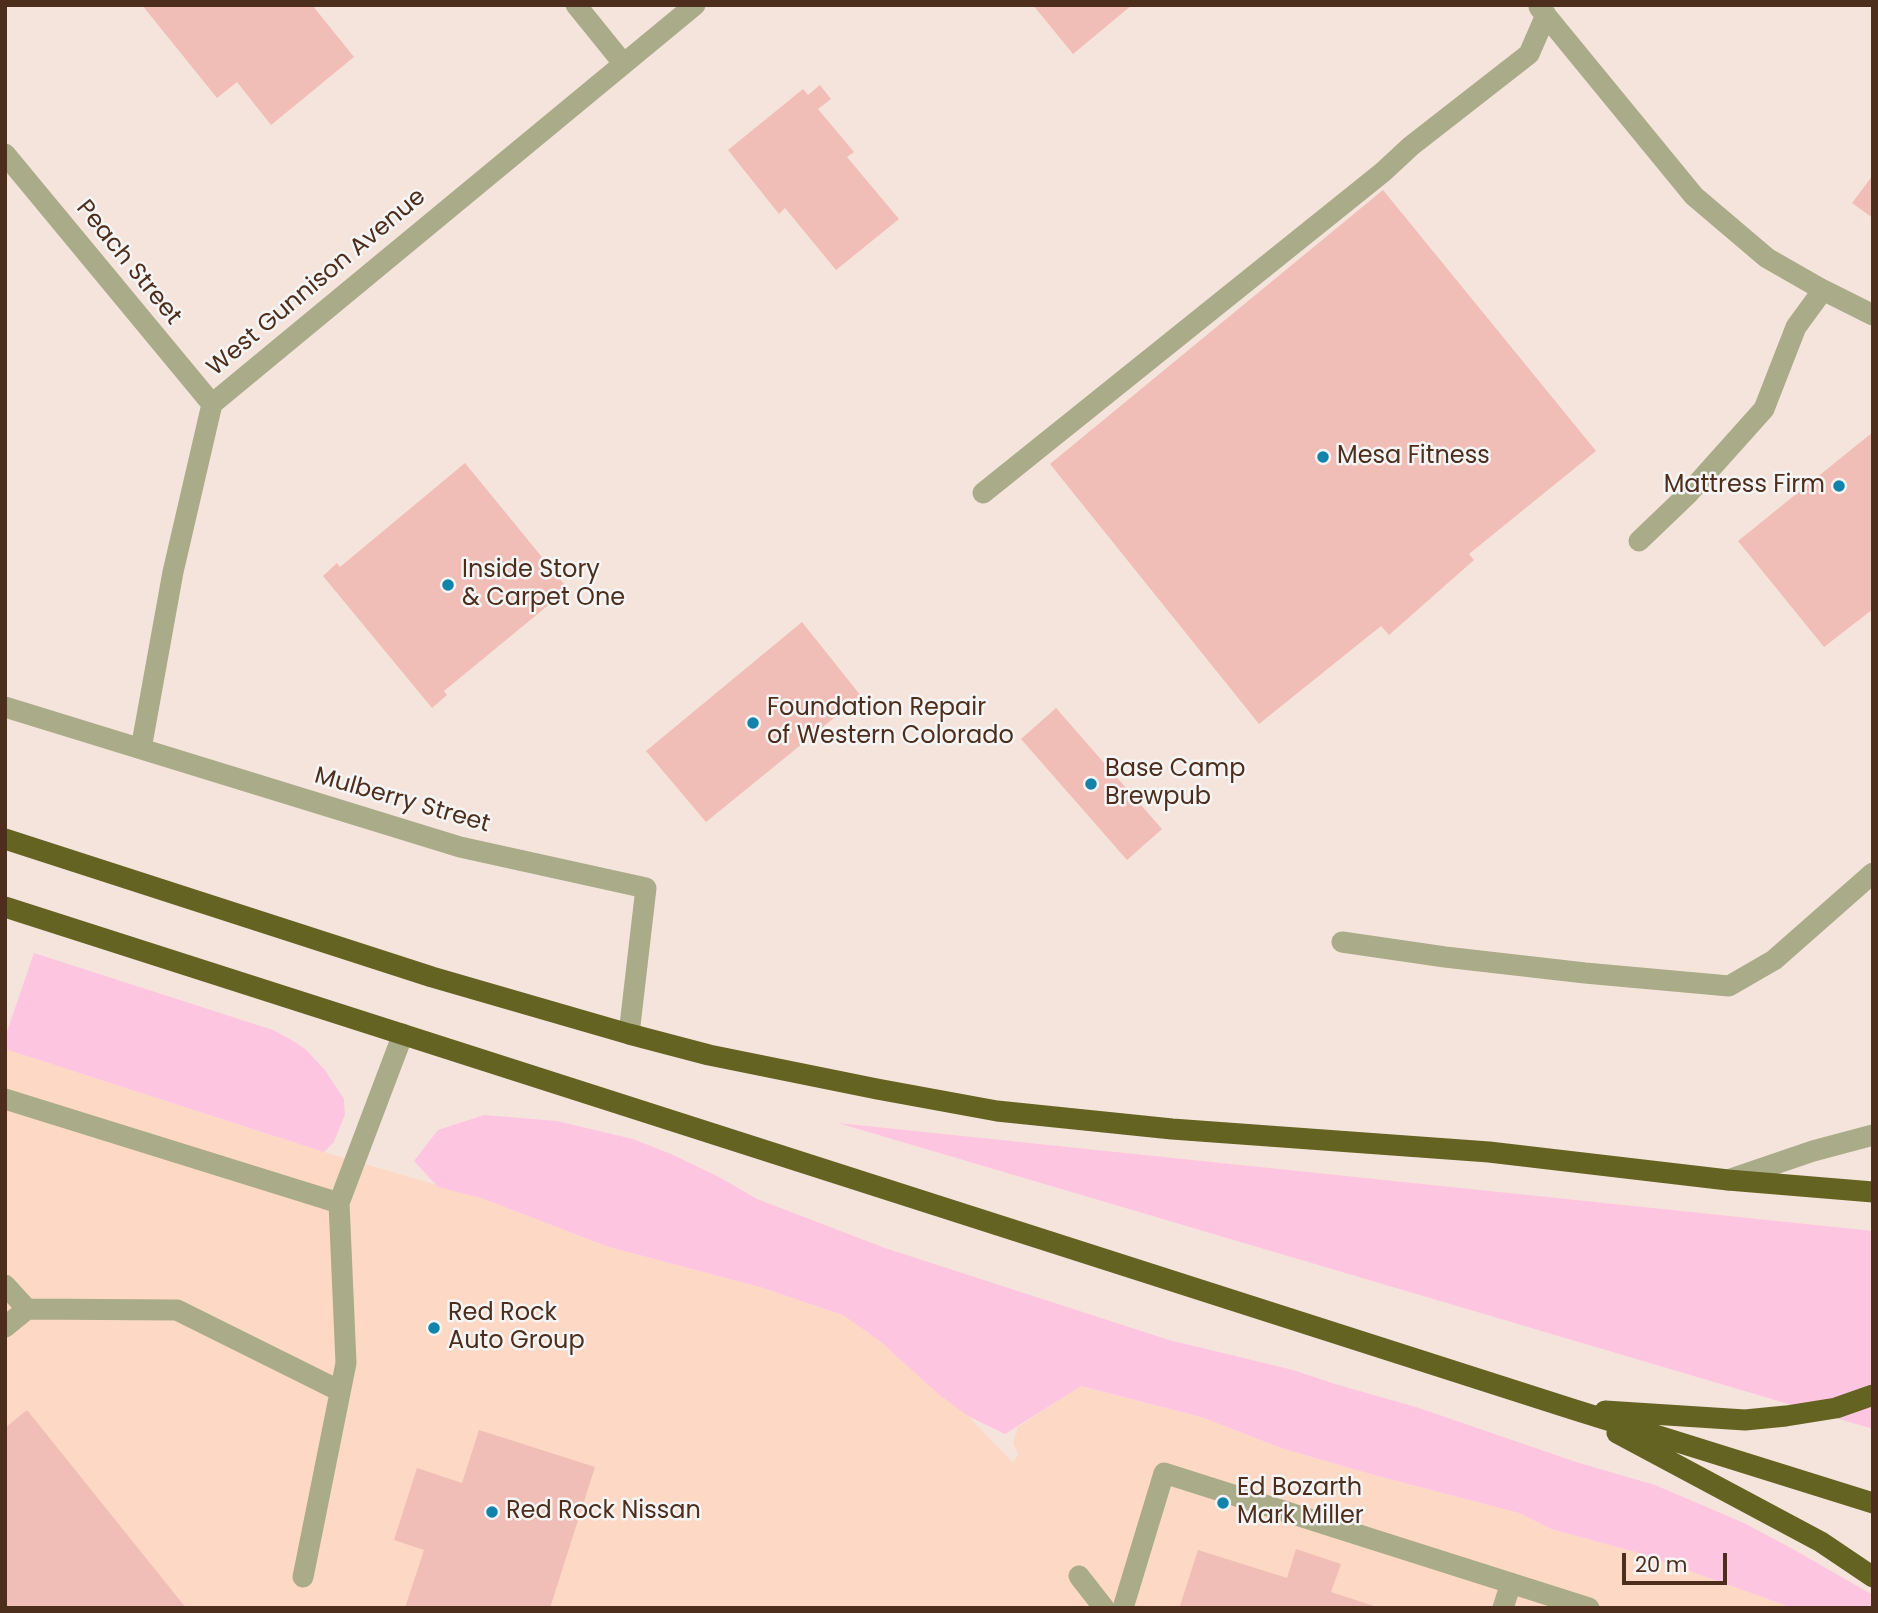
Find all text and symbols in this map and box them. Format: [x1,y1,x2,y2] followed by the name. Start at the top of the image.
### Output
[202,183,432,383] street label: West Gunnison Avenue
[69,195,187,331] street label: Peach Street
[1337,443,1490,471] place label: Mesa Fitness
[1315,449,1331,465] marker: Mesa Fitness
[1664,472,1825,500] place label: Mattress Firm
[1831,478,1847,494] marker: Mattress Firm
[462,557,625,613] place label: Inside Story & Carpet One
[440,577,456,593] marker: Inside Story & Carpet One
[767,695,1014,751] place label: Foundation Repair of Western Colorado
[745,715,761,731] marker: Foundation Repair of Western Colorado
[1105,756,1245,812] place label: Base Camp Brewpub
[311,762,493,840] street label: Mulberry Street
[1083,776,1099,792] marker: Base Camp Brewpub
[448,1300,585,1356] place label: Red Rock Auto Group
[426,1320,442,1336] marker: Red Rock Auto Group
[1237,1475,1364,1531] place label: Ed Bozarth Mark Miller
[1215,1495,1231,1511] marker: Ed Bozarth Mark Miller
[506,1498,701,1526] place label: Red Rock Nissan
[484,1504,500,1520] marker: Red Rock Nissan
[1626,1540,1731,1584] scale bar
[1635,1550,1688,1579] text: 20 m

